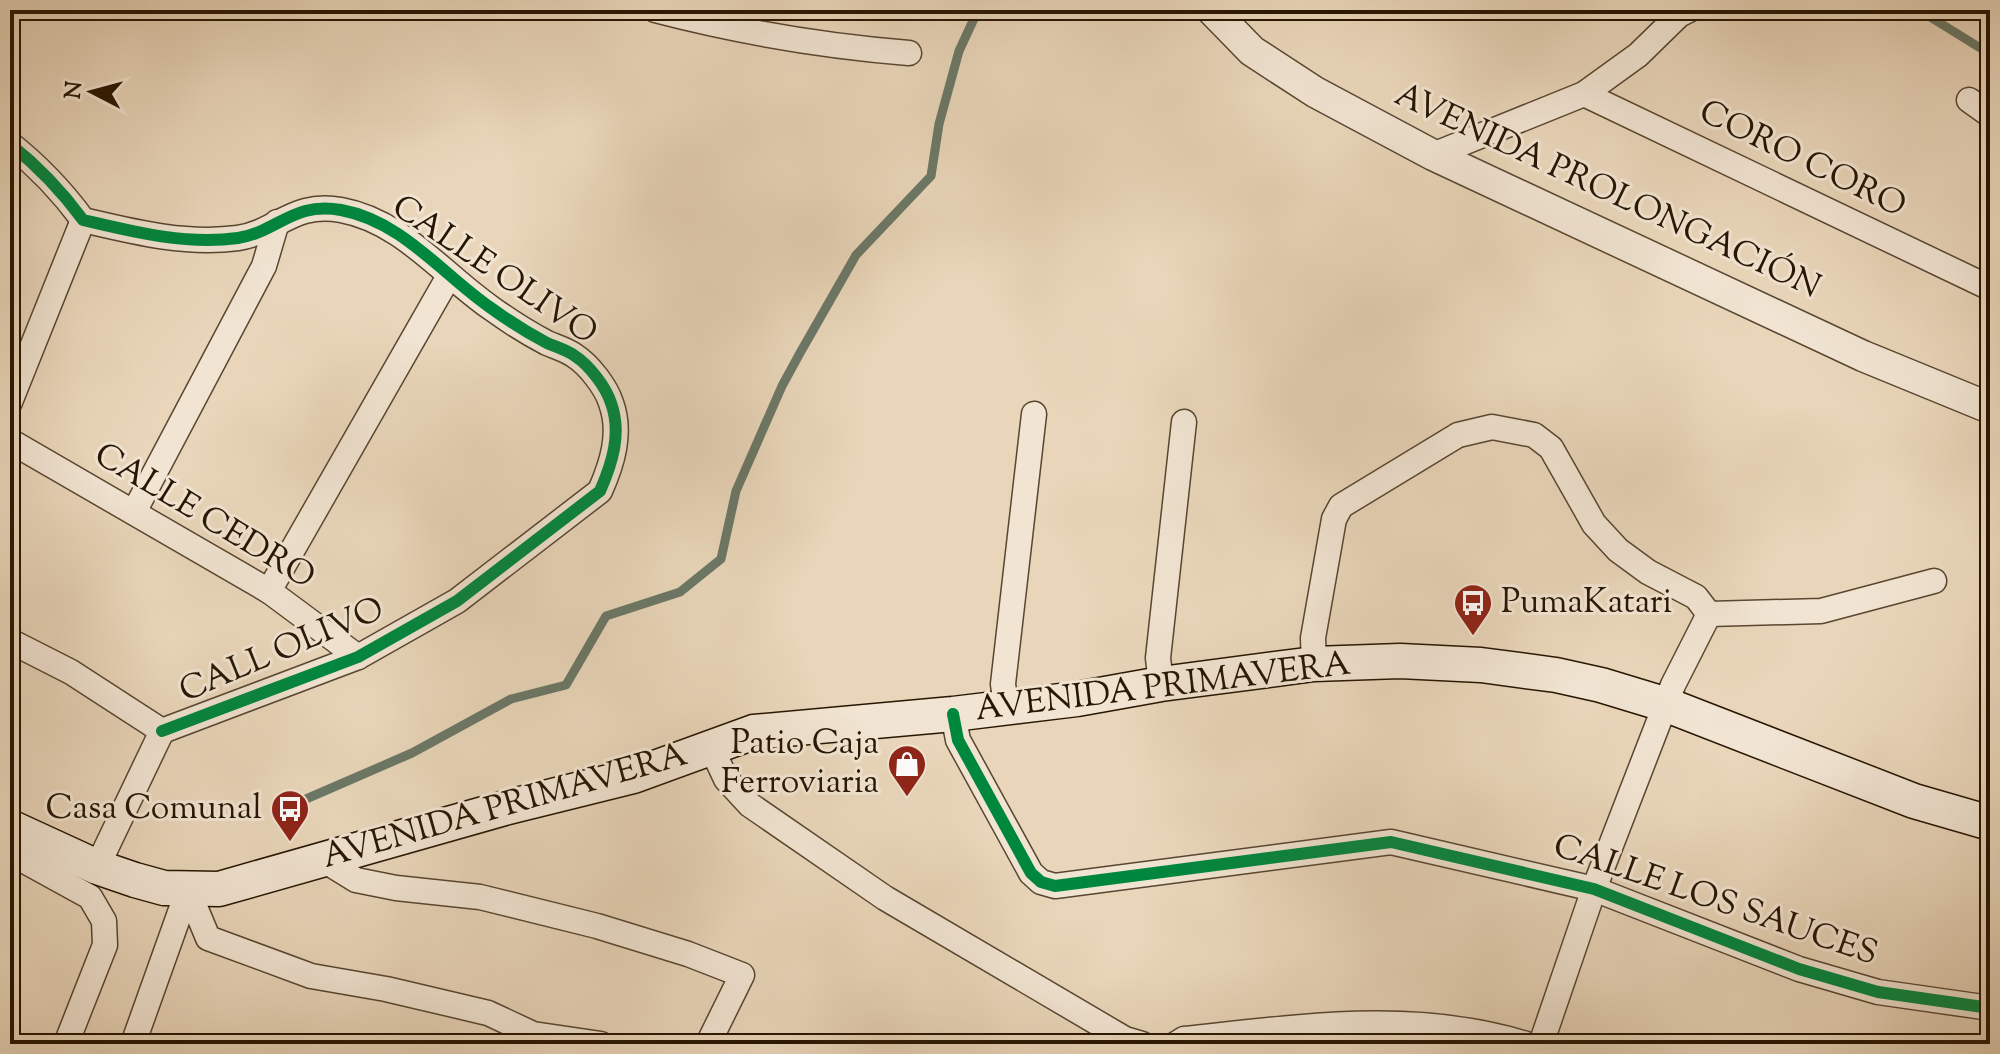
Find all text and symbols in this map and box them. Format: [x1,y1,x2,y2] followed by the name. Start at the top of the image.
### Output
[52,52,132,132] north arrow
[1386,72,1828,312] street label: AVENIDA PROLONGACIÓN
[58,79,92,101] text: N
[1690,89,1914,231] street label: CORO CORO
[381,184,607,358] street label: CALLE OLIVO
[84,432,324,602] street label: CALLE CEDRO
[1501,579,1672,628] place label: PumaKatari
[1452,582,1494,637] bus stop icon: PumaKatari
[172,586,392,716] street label: CALL OLIVO
[972,641,1354,735] street label: AVENIDA PRIMAVERA
[721,720,879,808] place label: Patio Caja Ferroviaria
[317,731,693,883] street label: AVENIDA PRIMAVERA
[886,743,928,798] shop icon: Patio Caja Ferroviaria
[45,785,262,834] place label: Casa Comunal
[269,788,311,843] bus stop icon: Casa Comunal
[1546,822,1884,980] street label: CALLE LOS SAUCES

